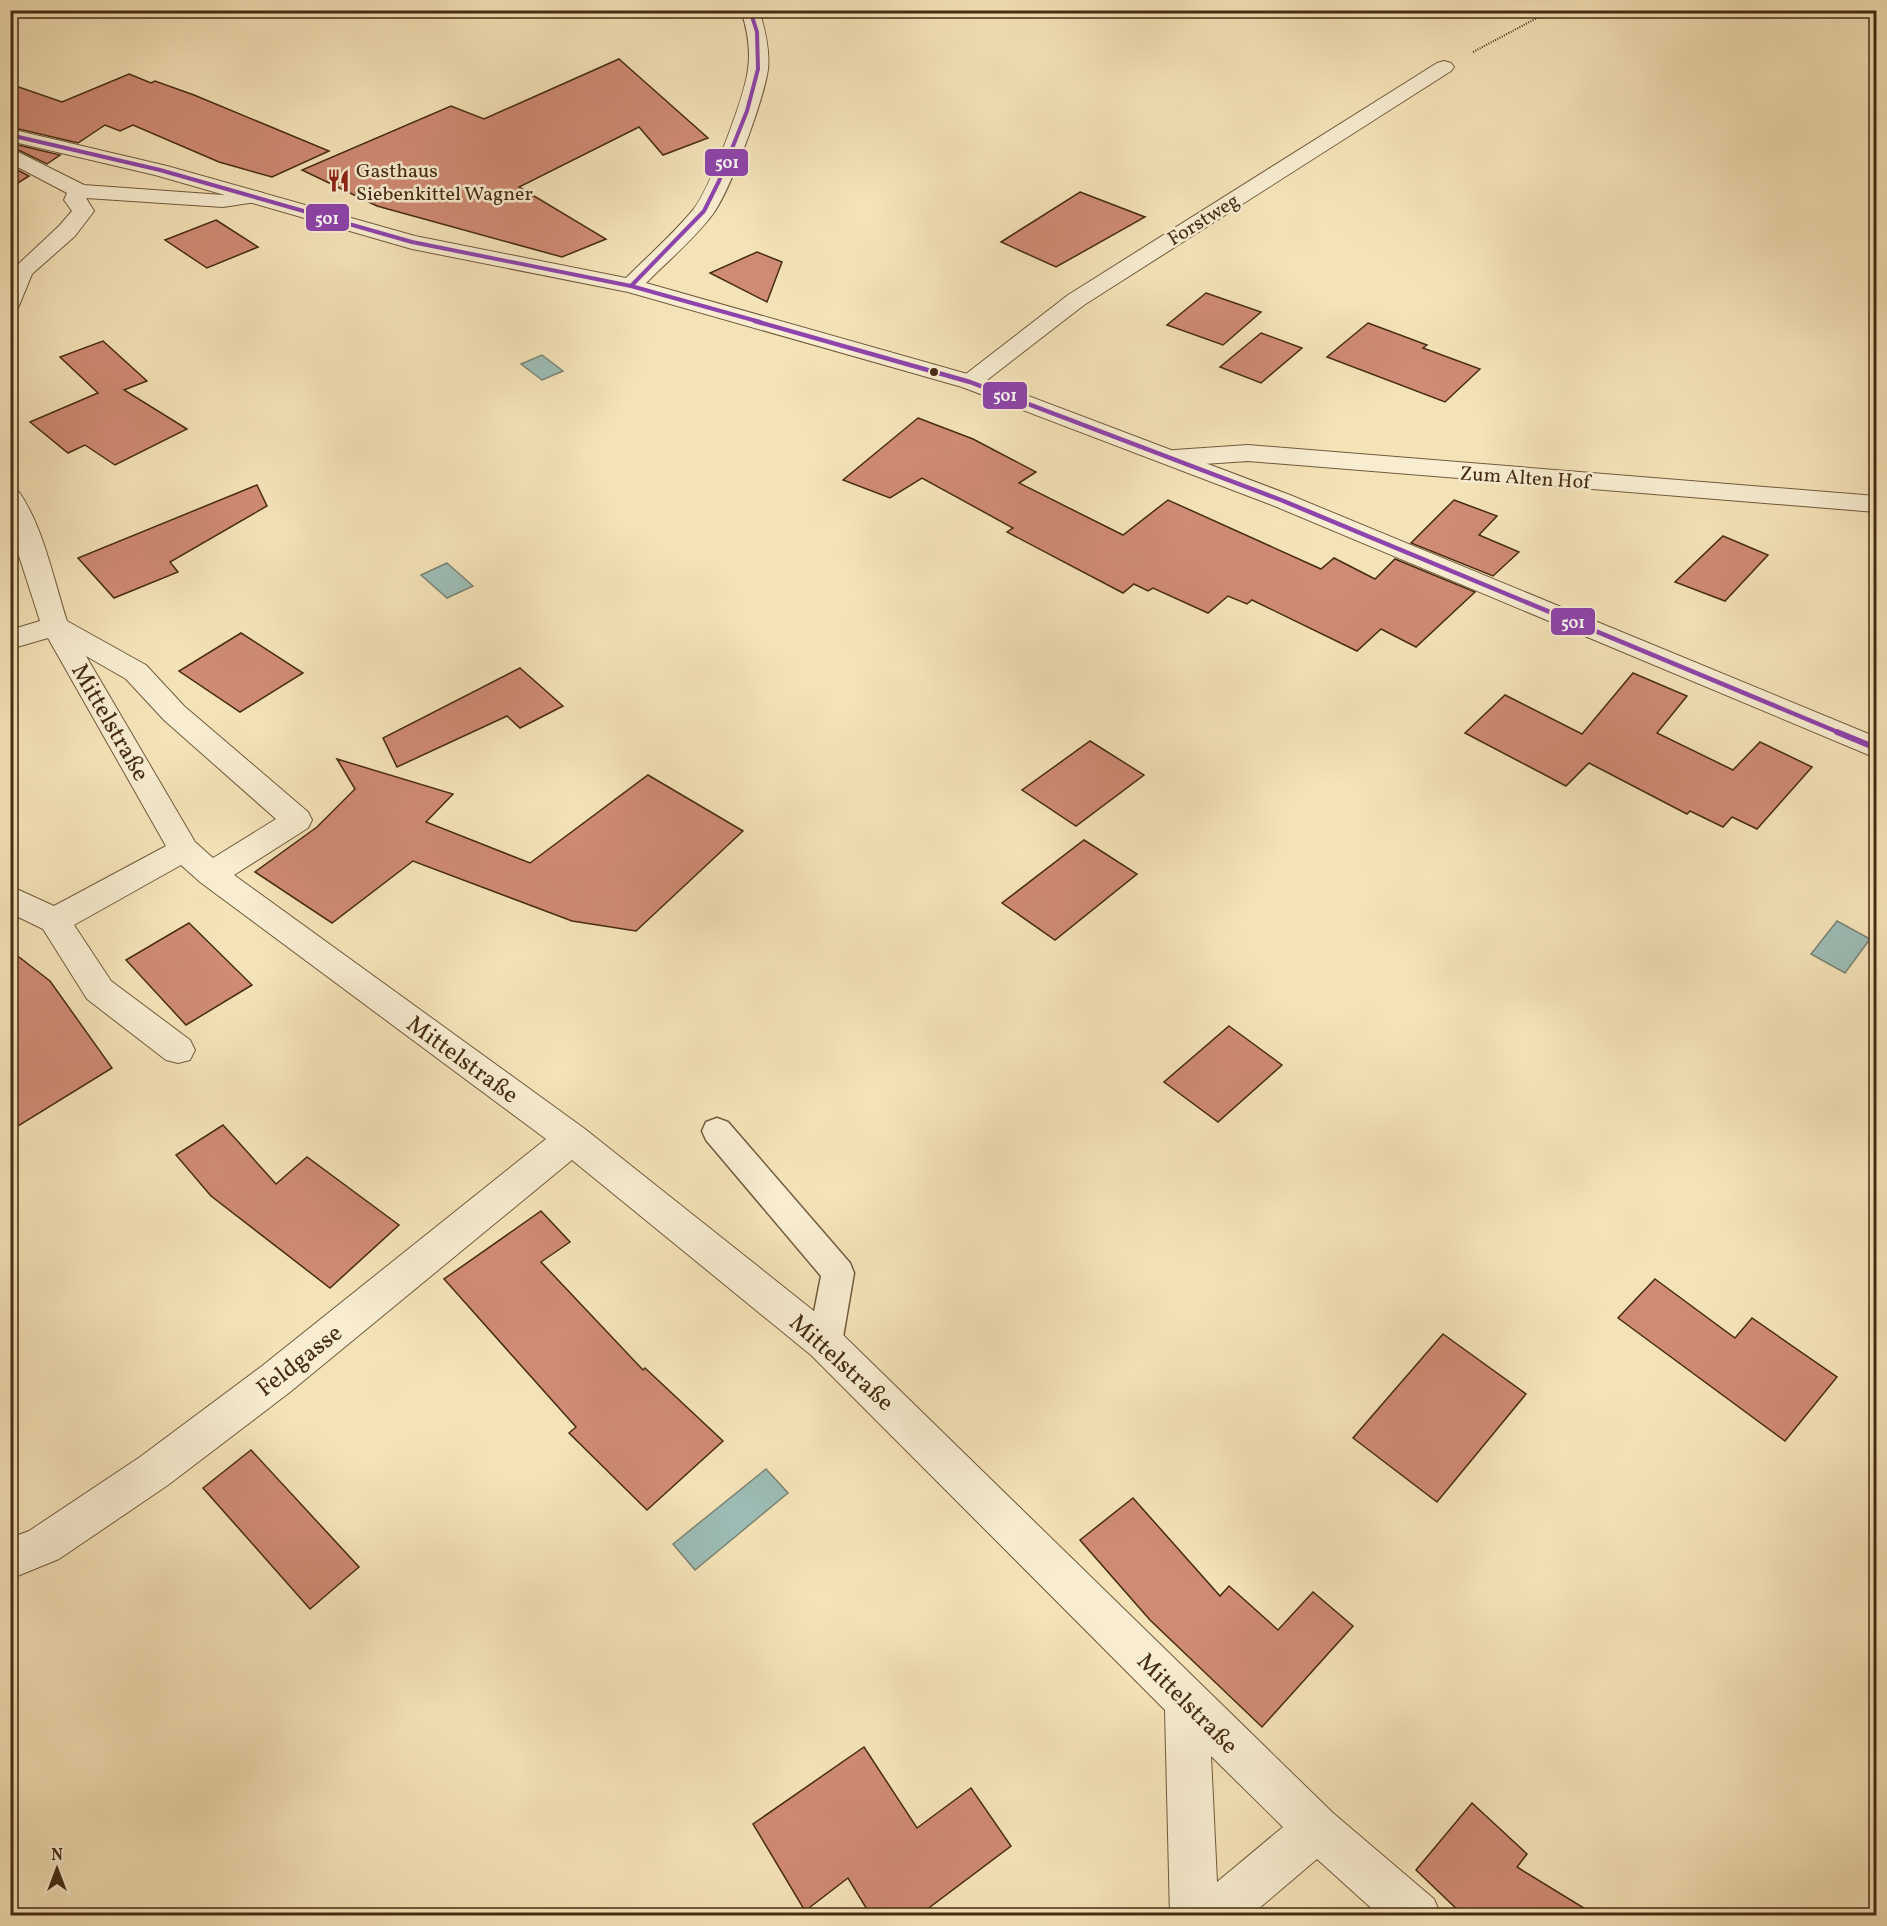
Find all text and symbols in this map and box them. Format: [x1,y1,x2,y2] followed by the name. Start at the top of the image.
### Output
[704,148,749,177] line badge: 501
[715,153,739,175] text: 501
[356,158,533,209] place label: Gasthaus Siebenkittel Wagner
[325,168,351,194] restaurant icon: Gasthaus Siebenkittel Wagner
[1163,188,1245,254] street label: Forstweg
[305,203,350,232] line badge: 501
[315,209,339,231] text: 501
[928,366,940,378] unlabelled marker
[982,381,1028,410] line badge: 501
[993,386,1017,408] text: 501
[1459,460,1593,498] street label: Zum Alten Hof
[1550,607,1596,636] line badge: 501
[1561,613,1585,635] text: 501
[62,658,157,788] street label: Mittelstraße
[399,1008,525,1113] street label: Mittelstraße
[781,1307,901,1420] street label: Mittelstraße
[250,1317,350,1406] street label: Feldgasse
[1128,1646,1245,1763] street label: Mittelstraße
[27,1839,87,1899] north arrow
[51,1845,63,1867] text: N

